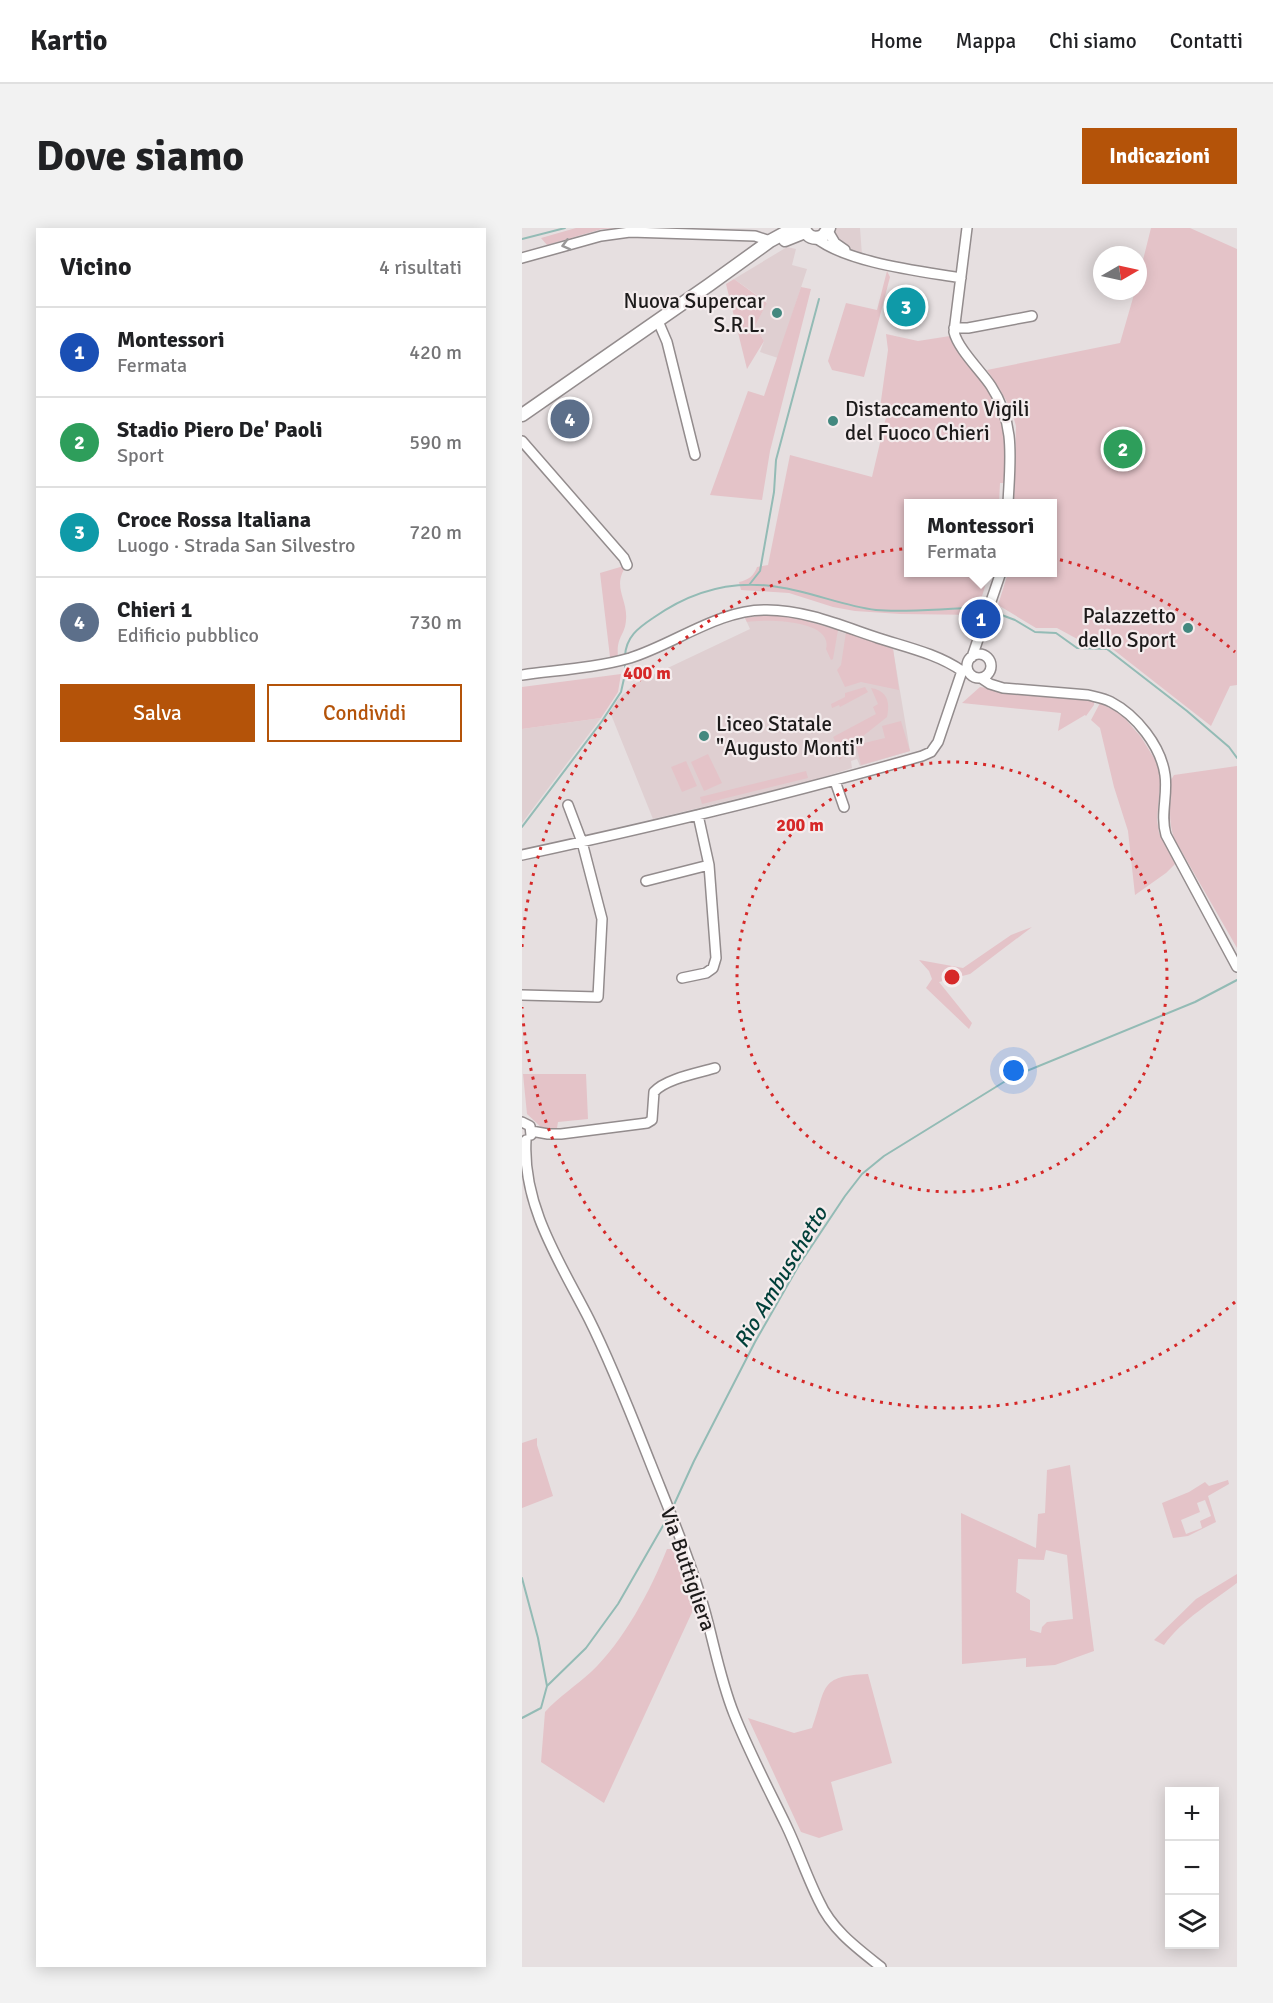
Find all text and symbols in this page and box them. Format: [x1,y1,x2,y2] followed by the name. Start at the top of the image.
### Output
[30,24,107,58] text: Kartio
[870,28,923,54] text: Home
[956,28,1016,54] text: Mappa
[1049,28,1137,54] text: Chi siamo
[1170,28,1243,54] text: Contatti
[1082,128,1237,184] button: Indicazioni
[36,131,244,182] text: Dove siamo
[561,237,571,250] one-way arrow
[1093,246,1147,300] north arrow
[60,251,132,283] text: Vicino
[379,255,462,280] text: 4 risultati
[886,284,926,329] pin: 3
[623,288,765,338] place label: Nuova Supercar S.R.L.
[770,306,784,320] marker: Nuova Supercar S.R.L.
[117,326,225,353] text: Montessori
[74,340,85,365] text: 1
[409,340,462,365] text: 420 m
[117,353,187,378] text: Fermata
[550,396,590,441] pin: 4
[845,396,1029,446] place label: Distaccamento Vigili del Fuoco Chieri
[826,414,840,428] marker: Distaccamento Vigili del Fuoco Chieri
[117,416,322,443] text: Stadio Piero De' Paoli
[1104,426,1142,472] pin: 2
[74,430,85,455] text: 2
[409,430,462,455] text: 590 m
[117,443,164,468] text: Sport
[904,499,1057,577] popup
[117,506,311,533] text: Croce Rossa Italiana
[927,512,1034,539] text: Montessori
[74,520,85,545] text: 3
[409,520,462,545] text: 720 m
[117,533,355,558] text: Luogo · Strada San Silvestro
[927,539,997,564] text: Fermata
[117,596,192,623] text: Chieri 1
[962,596,1000,642] pin: 1
[1078,603,1176,653] place label: Palazzetto dello Sport
[74,610,85,635] text: 4
[409,610,462,635] text: 730 m
[1181,621,1195,635] marker: Palazzetto dello Sport
[117,623,259,648] text: Edificio pubblico
[623,662,671,684] text: 400 m
[60,684,255,742] button: Salva
[267,684,462,742] button: Condividi
[716,711,863,761] place label: Liceo Statale "Augusto Monti"
[697,729,711,743] marker: Liceo Statale "Augusto Monti"
[776,814,824,836] text: 200 m
[942,967,962,987] centre of rings
[999,1056,1028,1085] your location
[728,1201,834,1353] water label: Rio Ambuschetto
[655,1504,721,1634] street label: Via Buttigliera
[1165,1787,1219,1949] map controls
[1165,1787,1219,1841] button: +
[1165,1841,1219,1895] button: −
[1165,1895,1219,1949] button: layers

